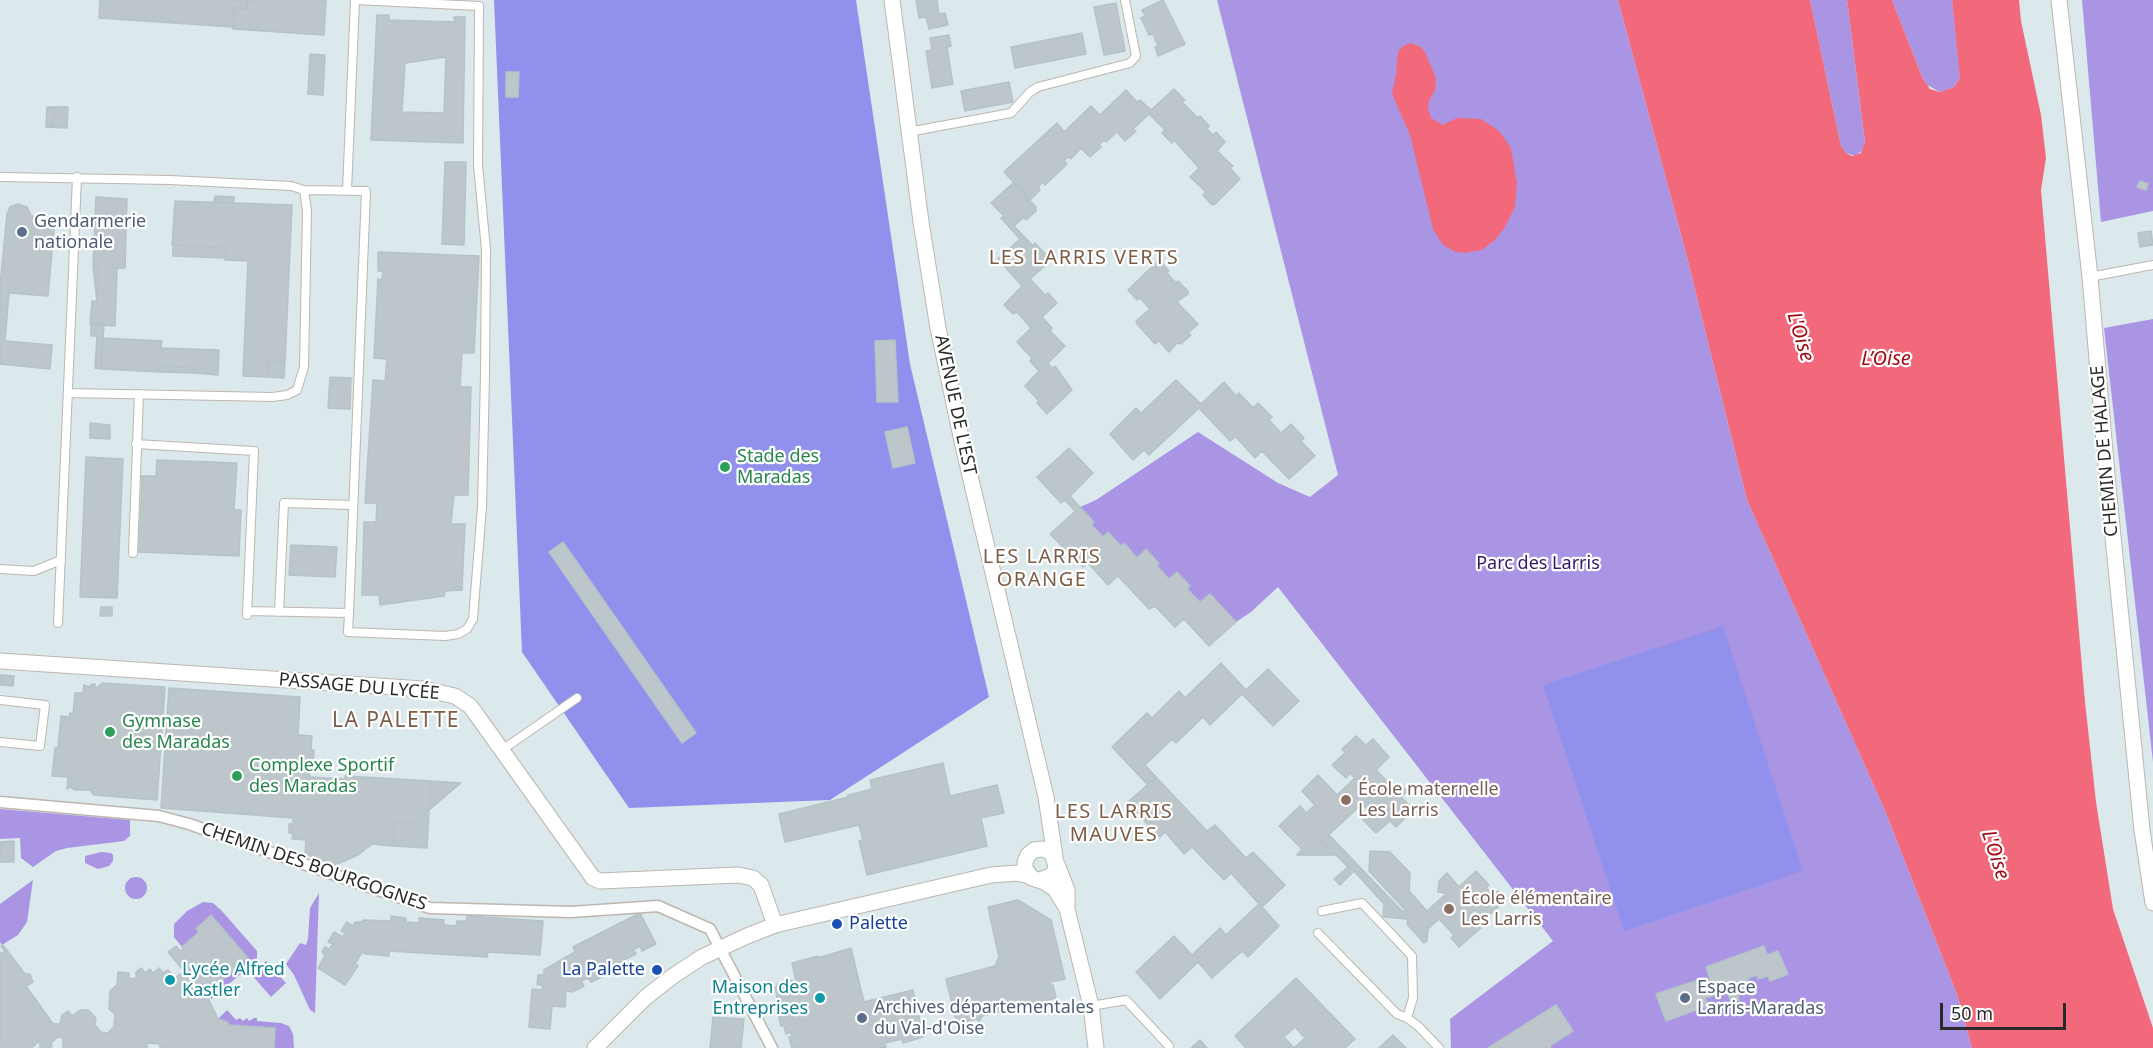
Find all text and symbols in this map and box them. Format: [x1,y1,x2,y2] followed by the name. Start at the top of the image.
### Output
[34,211,146,254] place label: Gendarmerie nationale
[15,225,29,239] marker: Gendarmerie nationale
[989,246,1179,270] district label: LES LARRIS VERTS
[1781,309,1819,365] water label: L'Oise
[930,333,980,477] street label: AVENUE DE L'EST
[1861,347,1911,371] water label: L’Oise
[2087,364,2123,538] street label: CHEMIN DE HALAGE
[737,446,819,488] place label: Stade des Maradas
[718,460,732,474] marker: Stade des Maradas
[983,545,1101,592] district label: LES LARRIS ORANGE
[1476,553,1600,575] park label: Parc des Larris
[278,669,440,705] street label: PASSAGE DU LYCÉE
[332,708,460,734] district label: LA PALETTE
[122,711,230,754] place label: Gymnase des Maradas
[103,725,117,739] marker: Gymnase des Maradas
[249,755,394,798] place label: Complexe Sportif des Maradas
[230,769,244,783] marker: Complexe Sportif des Maradas
[1358,779,1499,822] place label: École maternelle Les Larris
[1339,793,1353,807] marker: École maternelle Les Larris
[1055,800,1173,847] district label: LES LARRIS MAUVES
[198,818,430,916] street label: CHEMIN DES BOURGOGNES
[1976,827,2014,883] water label: L'Oise
[1461,888,1612,930] place label: École élémentaire Les Larris
[1442,902,1456,916] marker: École élémentaire Les Larris
[849,913,908,935] place label: Palette
[830,917,844,931] marker: Palette
[182,959,285,1002] place label: Lycée Alfred Kastler
[562,959,645,981] place label: La Palette
[650,963,664,977] marker: La Palette
[163,973,177,987] marker: Lycée Alfred Kastler
[712,977,808,1020] place label: Maison des Entreprises
[1697,977,1824,1020] place label: Espace Larris-Maradas
[813,991,827,1005] marker: Maison des Entreprises
[1678,991,1692,1005] marker: Espace Larris-Maradas
[1943,991,2069,1029] scale bar
[874,997,1094,1040] place label: Archives départementales du Val-d'Oise
[1951,1001,1993,1025] text: 50 m
[855,1011,869,1025] marker: Archives départementales du Val-d'Oise

